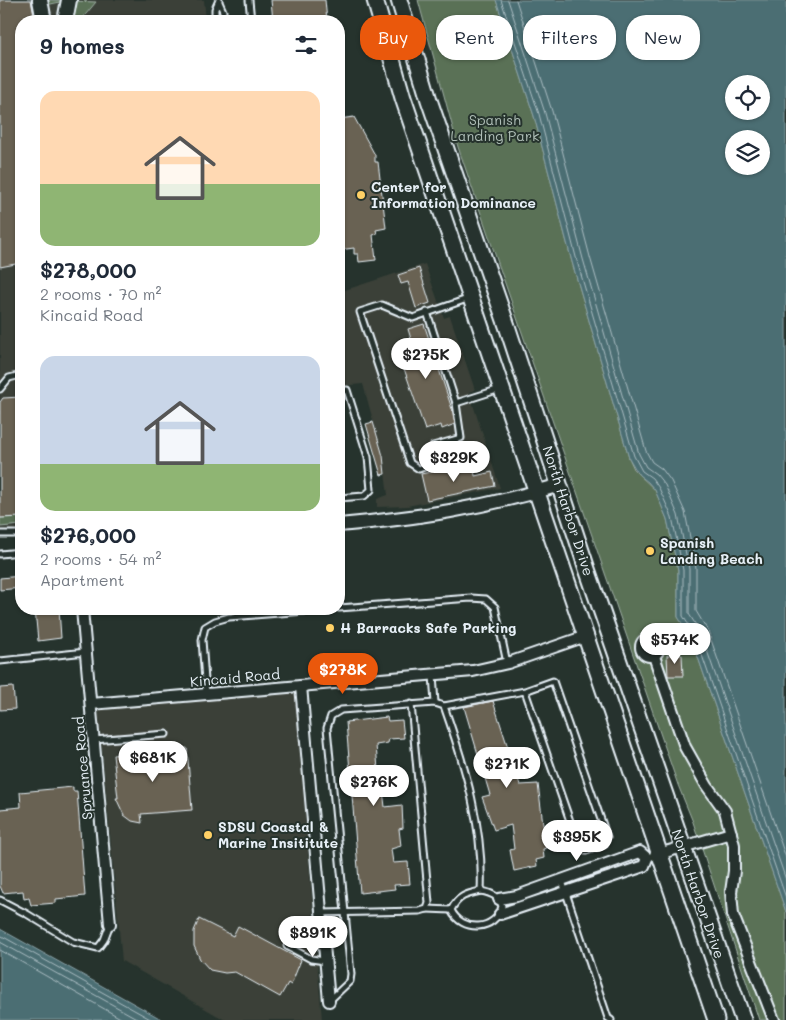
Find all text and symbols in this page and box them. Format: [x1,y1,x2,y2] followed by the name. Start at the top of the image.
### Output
[360,15,426,60] chip: Buy
[436,15,513,60] chip: Rent
[523,15,616,60] chip: Filters
[626,15,700,60] chip: New
[292,31,320,59] icon: filters
[40,32,125,59] text: 9 homes
[725,75,770,175] map controls
[725,75,770,120] button: locate
[450,110,540,145] park label: Spanish Landing Park
[135,123,225,213] icon: home
[725,130,770,175] button: layers
[371,177,536,212] place label: Center for Information Dominance
[355,189,367,201] marker: Center for Information Dominance
[40,256,136,283] text: $278,000
[40,283,161,304] text: 2 rooms · 70 m²
[40,304,143,325] text: Kincaid Road
[391,338,461,380] pin: $275K
[402,343,450,364] text: $275K
[135,388,225,478] icon: home
[419,440,489,483] pin: $329K
[538,443,598,578] street label: North Harbor Drive
[430,446,478,467] text: $329K
[40,521,136,548] text: $276,000
[660,533,763,568] place label: Spanish Landing Beach
[644,545,656,557] marker: Spanish Landing Beach
[40,548,161,569] text: 2 rooms · 54 m²
[40,569,125,590] text: Apartment
[340,618,516,637] place label: H Barracks Safe Parking
[324,622,336,634] marker: H Barracks Safe Parking
[640,622,710,665] pin: $574K
[651,628,699,649] text: $574K
[308,652,378,695] pin: $278K
[319,658,367,679] text: $278K
[189,664,281,691] street label: Kincaid Road
[68,715,96,821] street label: Spruance Road
[118,740,188,783] pin: $681K
[129,746,177,767] text: $681K
[472,746,542,789] pin: $271K
[484,752,530,773] text: $271K
[339,764,409,807] pin: $276K
[350,770,398,791] text: $276K
[218,817,338,852] place label: SDSU Coastal & Marine Insititute
[542,820,612,862] pin: $395K
[553,825,601,846] text: $395K
[667,827,730,961] street label: North Harbor Drive
[202,829,214,841] marker: SDSU Coastal & Marine Insititute
[278,916,348,958] pin: $891K
[289,921,337,942] text: $891K

